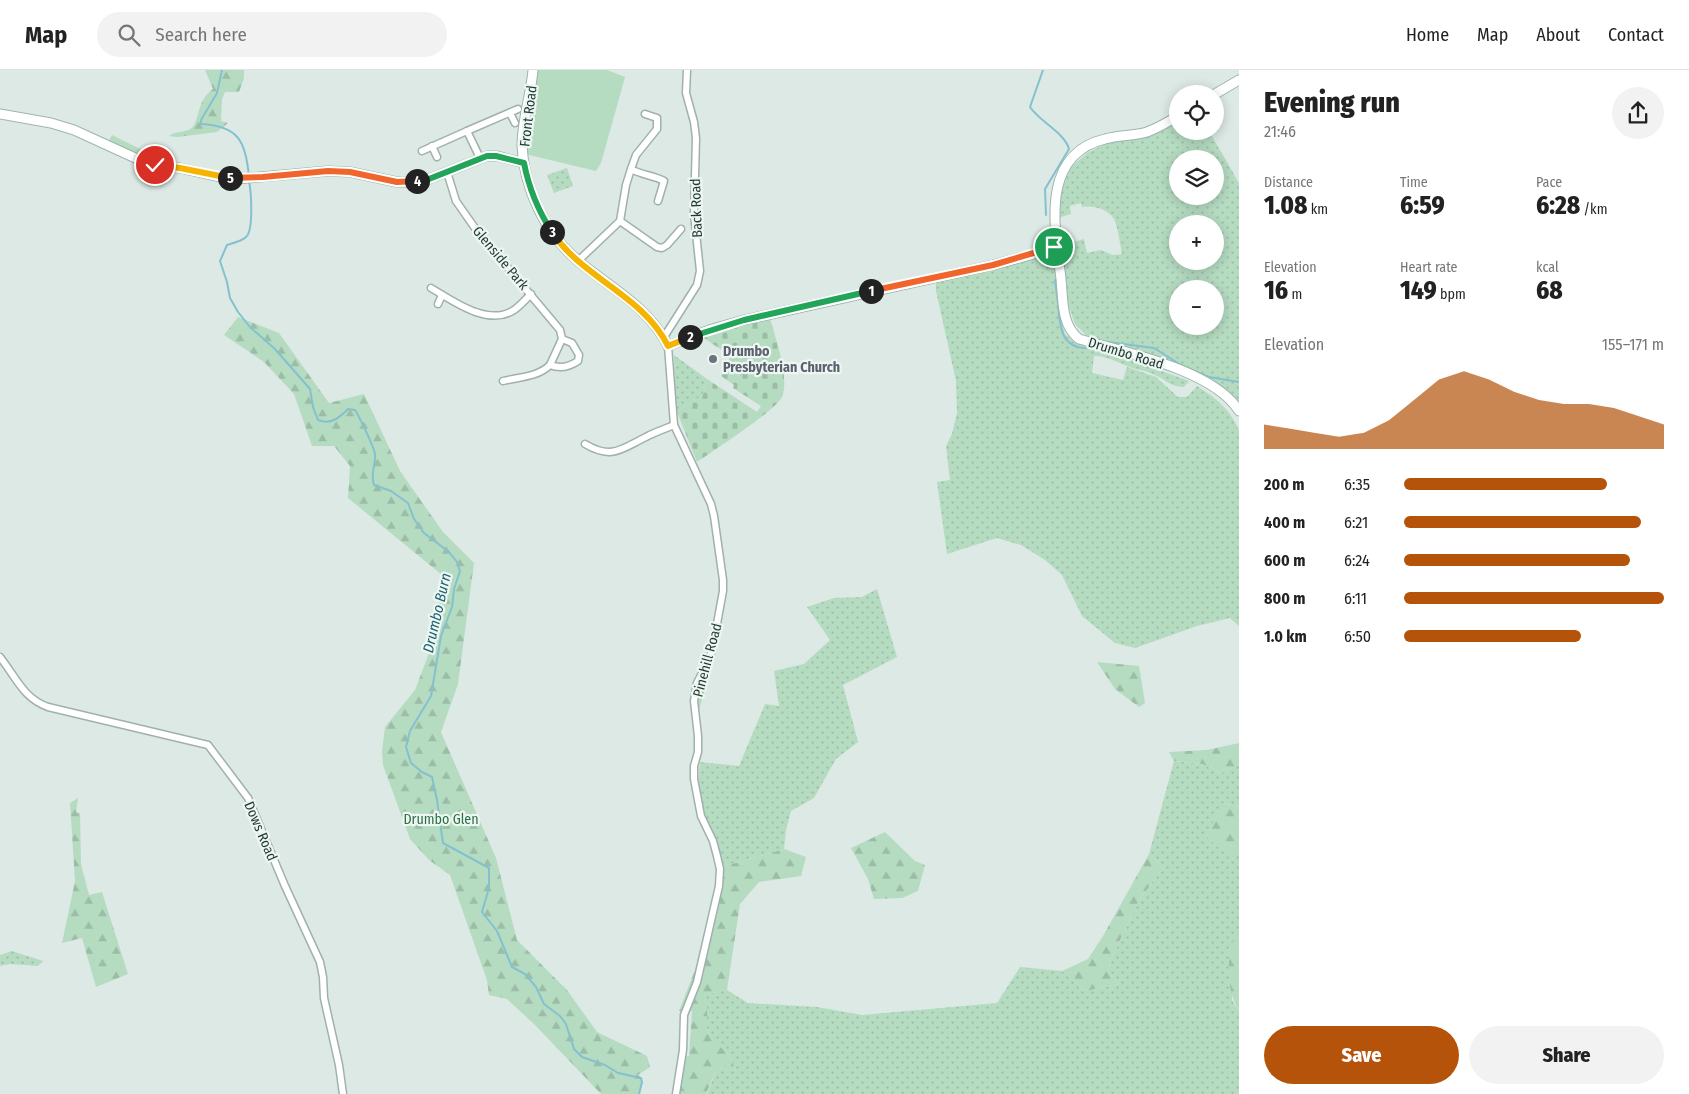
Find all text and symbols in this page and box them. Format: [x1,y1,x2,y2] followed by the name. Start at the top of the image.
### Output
[97,12,447,57] search box
[25,21,67,49] text: Map
[115,21,143,49] icon: search
[155,23,247,46] text: Search here
[1406,24,1449,46] text: Home
[1477,24,1508,46] text: Map
[1536,24,1580,46] text: About
[1608,24,1664,46] text: Contact
[516,84,541,148] street label: Front Road
[1169,85,1224,335] map controls
[1169,85,1224,140] button: locate
[1264,86,1400,119] text: Evening run
[1612,87,1664,139] button: share
[1264,122,1296,141] text: 21:46
[134,144,176,186] pin
[1169,150,1224,205] button: layers
[141,151,169,179] icon: check
[218,166,242,190] pin: 5
[404,168,430,194] pin: 4
[227,170,234,187] text: 5
[414,173,421,190] text: 4
[1264,174,1313,191] text: Distance
[1400,174,1428,191] text: Time
[1536,174,1562,191] text: Pace
[687,178,706,238] street label: Back Road
[1264,191,1308,221] text: 1.08
[1400,191,1445,221] text: 6:59
[1536,191,1580,221] text: 6:28
[1308,201,1328,218] text: km
[1580,201,1607,218] text: /km
[1169,215,1224,270] button: +
[540,220,564,244] pin: 3
[469,223,533,294] street label: Glenside Park
[549,224,556,241] text: 3
[1033,226,1075,268] pin
[1040,233,1068,261] icon: arrive
[1264,259,1317,276] text: Elevation
[1400,259,1457,276] text: Heart rate
[1536,259,1559,276] text: kcal
[1264,276,1288,306] text: 16
[1400,276,1437,306] text: 149
[1536,276,1563,306] text: 68
[858,278,884,304] pin: 1
[1169,280,1224,335] button: −
[869,283,874,300] text: 1
[1288,286,1302,303] text: m
[1437,286,1466,303] text: bpm
[678,324,702,350] pin: 2
[687,329,694,346] text: 2
[1086,334,1166,373] street label: Drumbo Road
[1264,335,1324,354] text: Elevation
[1602,335,1664,354] text: 155–171 m
[723,343,840,376] place label: Drumbo Presbyterian Church
[707,353,719,365] marker: Drumbo Presbyterian Church
[1264,475,1304,494] text: 200 m
[1344,475,1370,494] text: 6:35
[1264,513,1305,532] text: 400 m
[1344,513,1368,532] text: 6:21
[1264,551,1305,570] text: 600 m
[1344,551,1370,570] text: 6:24
[419,571,455,655] water label: Drumbo Burn
[1264,589,1305,608] text: 800 m
[1344,589,1367,608] text: 6:11
[689,621,725,699] street label: Pinehill Road
[1264,627,1307,646] text: 1.0 km
[1344,627,1371,646] text: 6:50
[240,799,281,863] street label: Dows Road
[403,811,479,828] park label: Drumbo Glen
[1264,1026,1459,1084] button: Save
[1469,1026,1664,1084] button: Share

